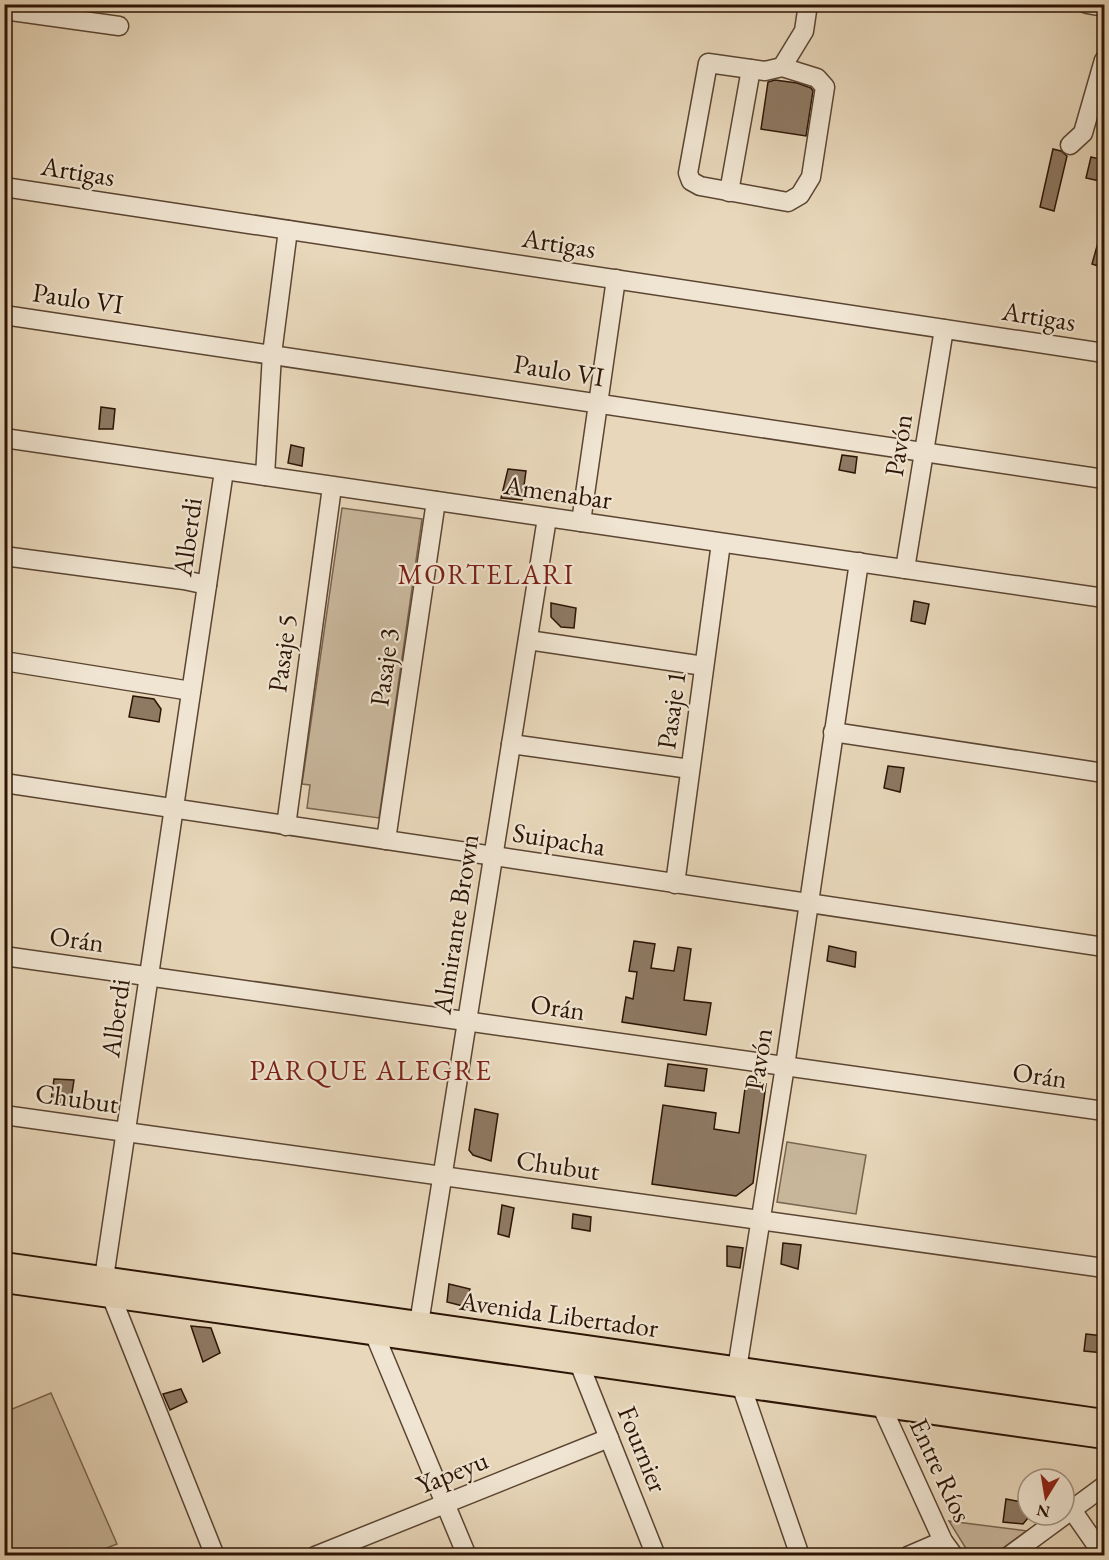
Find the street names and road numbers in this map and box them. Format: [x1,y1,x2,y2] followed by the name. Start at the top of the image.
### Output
[38,148,117,194] street label: Artigas
[519,220,598,266] street label: Artigas
[30,274,126,322] street label: Paulo VI
[999,293,1078,339] street label: Artigas
[511,346,607,394] street label: Paulo VI
[876,411,920,479] street label: Pavón
[501,467,614,517] street label: Amenabar
[164,495,210,579] street label: Alberdi
[259,612,305,694] street label: Pasaje 5
[361,626,407,708] street label: Pasaje 3
[648,669,694,751] street label: Pasaje 1
[510,814,608,864] street label: Suipacha
[423,831,487,1018] street label: Almirante Brown
[48,918,106,960] street label: Orán
[92,976,138,1060] street label: Alberdi
[529,986,587,1028] street label: Orán
[736,1025,780,1093] street label: Pavón
[1011,1054,1069,1096] street label: Orán
[33,1075,121,1121] street label: Chubut
[514,1142,602,1188] street label: Chubut
[456,1283,661,1345] street label: Avenida Libertador
[610,1401,676,1497] street label: Fournier
[902,1412,980,1528] street label: Entre Ríos
[411,1442,493,1502] street label: Yapeyu

